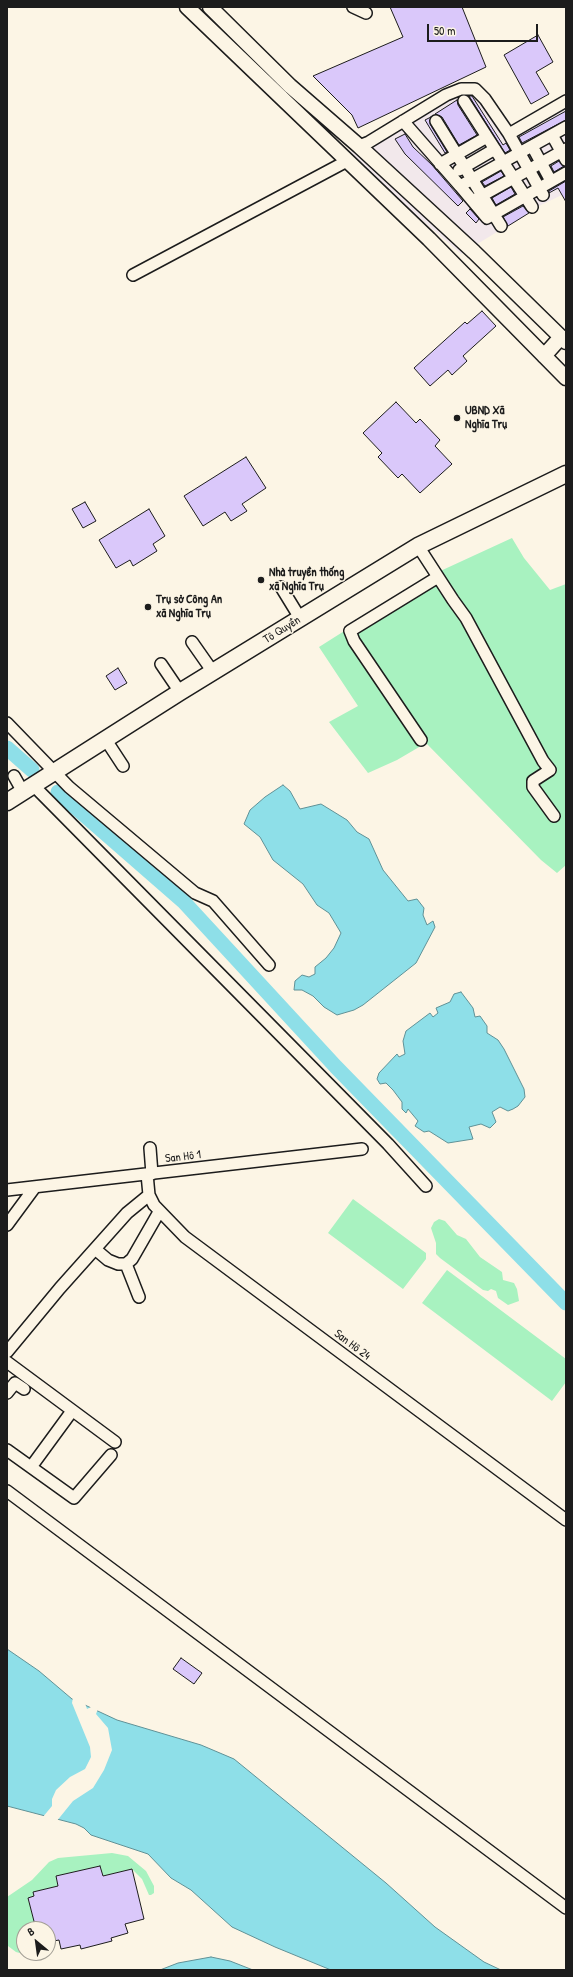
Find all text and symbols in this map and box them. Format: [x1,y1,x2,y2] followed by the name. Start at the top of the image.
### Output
[429,16,540,42] scale bar
[434,22,455,39] text: 50 m
[465,404,507,432] place label: UBND Xã Nghĩa Trụ
[452,413,462,423] marker: UBND Xã Nghĩa Trụ
[269,566,344,594] place label: Nhà truyền thống xã Nghĩa Trụ
[256,575,266,585] marker: Nhà truyền thống xã Nghĩa Trụ
[156,593,222,621] place label: Trụ sở Công An xã Nghĩa Trụ
[143,602,153,612] marker: Trụ sở Công An xã Nghĩa Trụ
[261,613,303,647] street label: Tô Quyền
[164,1148,202,1166] street label: San Hô 1
[331,1327,373,1363] street label: San Hô 24
[16,1921,56,1961] north arrow
[25,1924,36,1939] text: B

